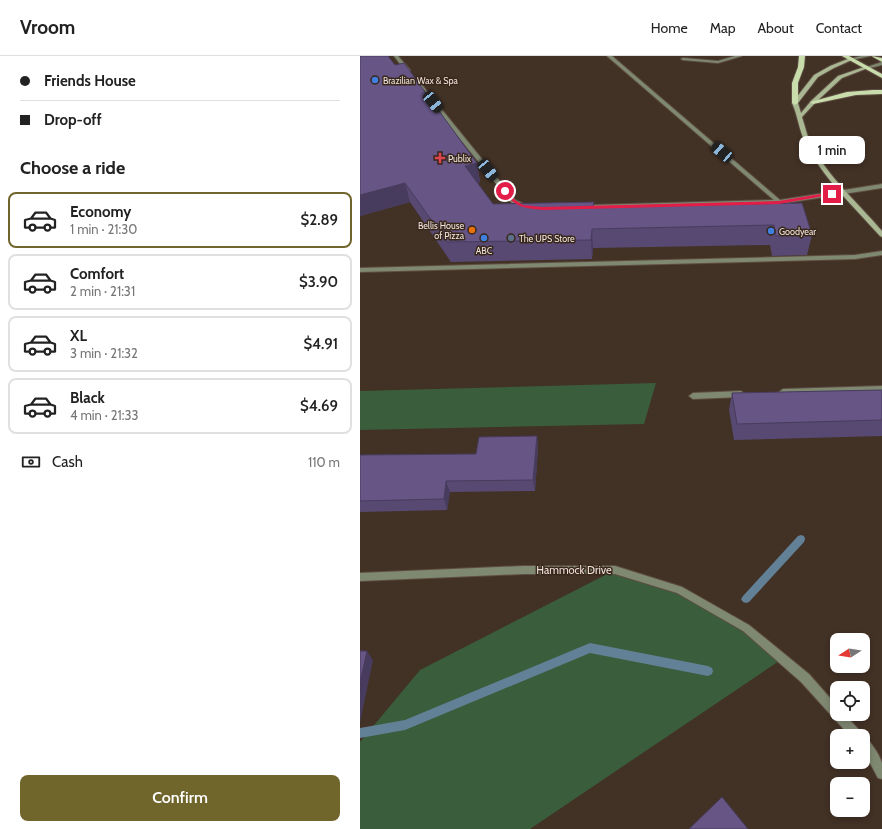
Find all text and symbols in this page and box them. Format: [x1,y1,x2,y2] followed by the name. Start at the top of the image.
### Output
[20,16,75,39] text: Vroom
[651,19,688,37] text: Home
[710,19,735,37] text: Map
[757,19,794,37] text: About
[816,19,862,37] text: Contact
[44,72,136,90] text: Friends House
[370,75,380,85] marker: Brazilian Wax & Spa
[383,75,458,86] place label: Brazilian Wax & Spa
[421,89,445,115] car
[44,111,102,129] text: Drop-off
[799,136,865,164] callout: 1 min
[709,140,735,164] car
[817,142,847,158] text: 1 min
[435,153,445,163] marker: Publix
[448,153,472,164] place label: Publix
[20,157,125,179] text: Choose a ride
[476,157,500,183] car
[496,182,514,200] route start
[823,185,841,203] route end
[22,202,58,238] icon: car
[70,203,131,221] text: Economy
[301,211,338,229] text: $2.89
[418,220,465,241] place label: Bellis House of Pizza
[70,221,137,237] text: 1 min · 21:30
[467,225,477,235] marker: Bellis House of Pizza
[766,226,776,236] marker: Goodyear
[779,226,816,237] place label: Goodyear
[479,233,489,243] marker: ABC
[506,233,516,243] marker: The UPS Store
[519,233,575,244] place label: The UPS Store
[476,245,493,256] place label: ABC
[22,264,58,300] icon: car
[70,265,124,283] text: Comfort
[299,273,338,291] text: $3.90
[70,283,135,299] text: 2 min · 21:31
[22,326,58,362] icon: car
[70,327,87,345] text: XL
[303,335,338,353] text: $4.91
[70,345,138,361] text: 3 min · 21:32
[22,388,58,424] icon: car
[70,389,105,407] text: Black
[300,397,338,415] text: $4.69
[70,407,139,423] text: 4 min · 21:33
[20,451,42,473] icon: cash
[52,453,83,471] text: Cash
[308,454,340,470] text: 110 m
[536,563,612,577] street label: Hammock Drive
[830,633,870,673] north arrow
[830,633,870,817] map controls
[830,681,870,721] button: locate
[830,729,870,769] button: +
[20,775,340,821] button: Confirm
[830,777,870,817] button: −

